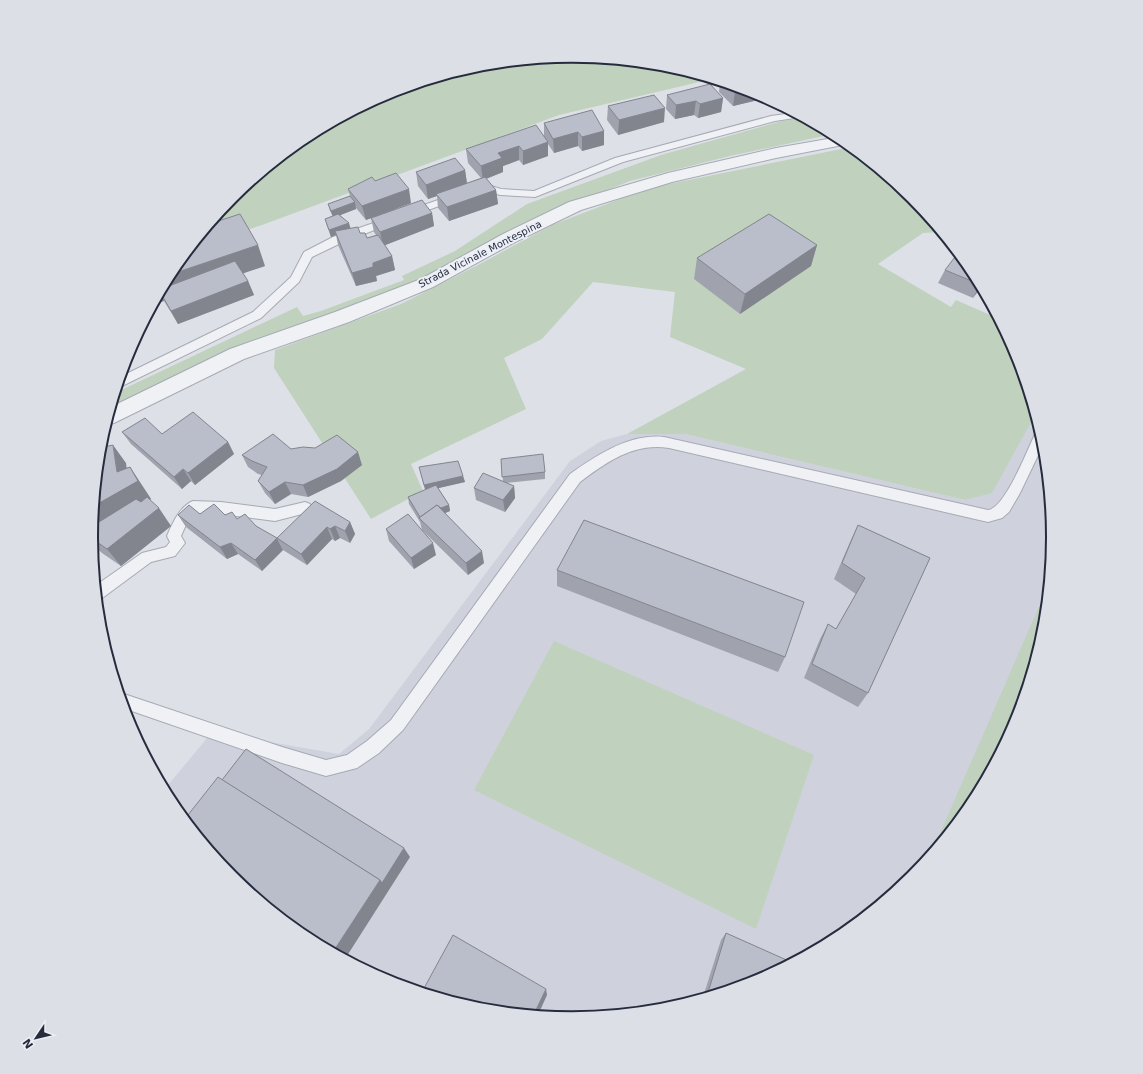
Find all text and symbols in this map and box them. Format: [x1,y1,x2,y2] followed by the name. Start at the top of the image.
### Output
[417,218,543,290] street label: Strada Vicinale Montespina
[16,1018,56,1058] north arrow
[20,1036,36,1051] text: N

